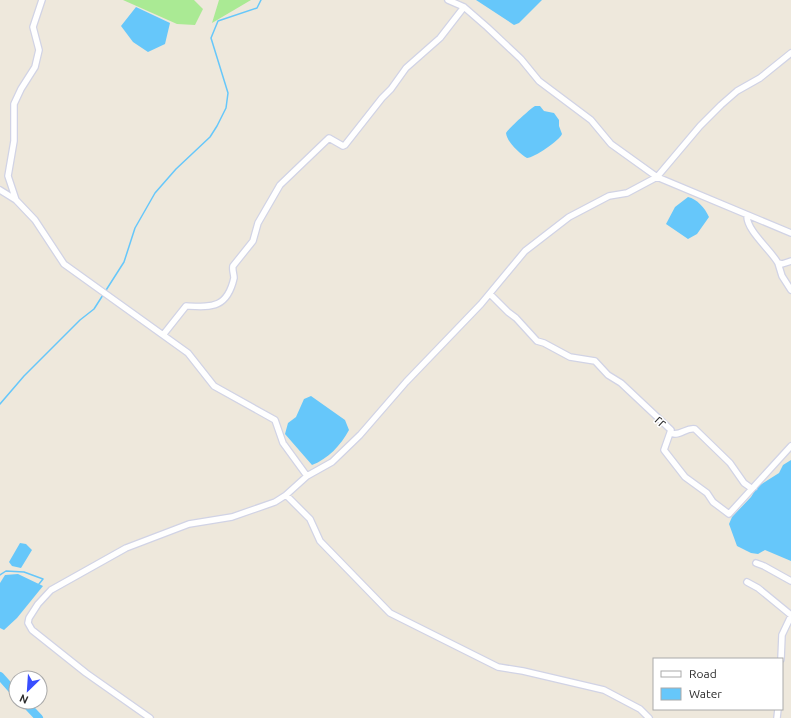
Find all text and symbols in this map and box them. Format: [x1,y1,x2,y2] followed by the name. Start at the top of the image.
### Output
[652,412,671,431] street label: rr
[653,658,783,710] legend
[689,667,717,680] text: Road
[8,670,48,710] north arrow
[689,687,722,700] text: Water
[18,692,30,706] text: N

